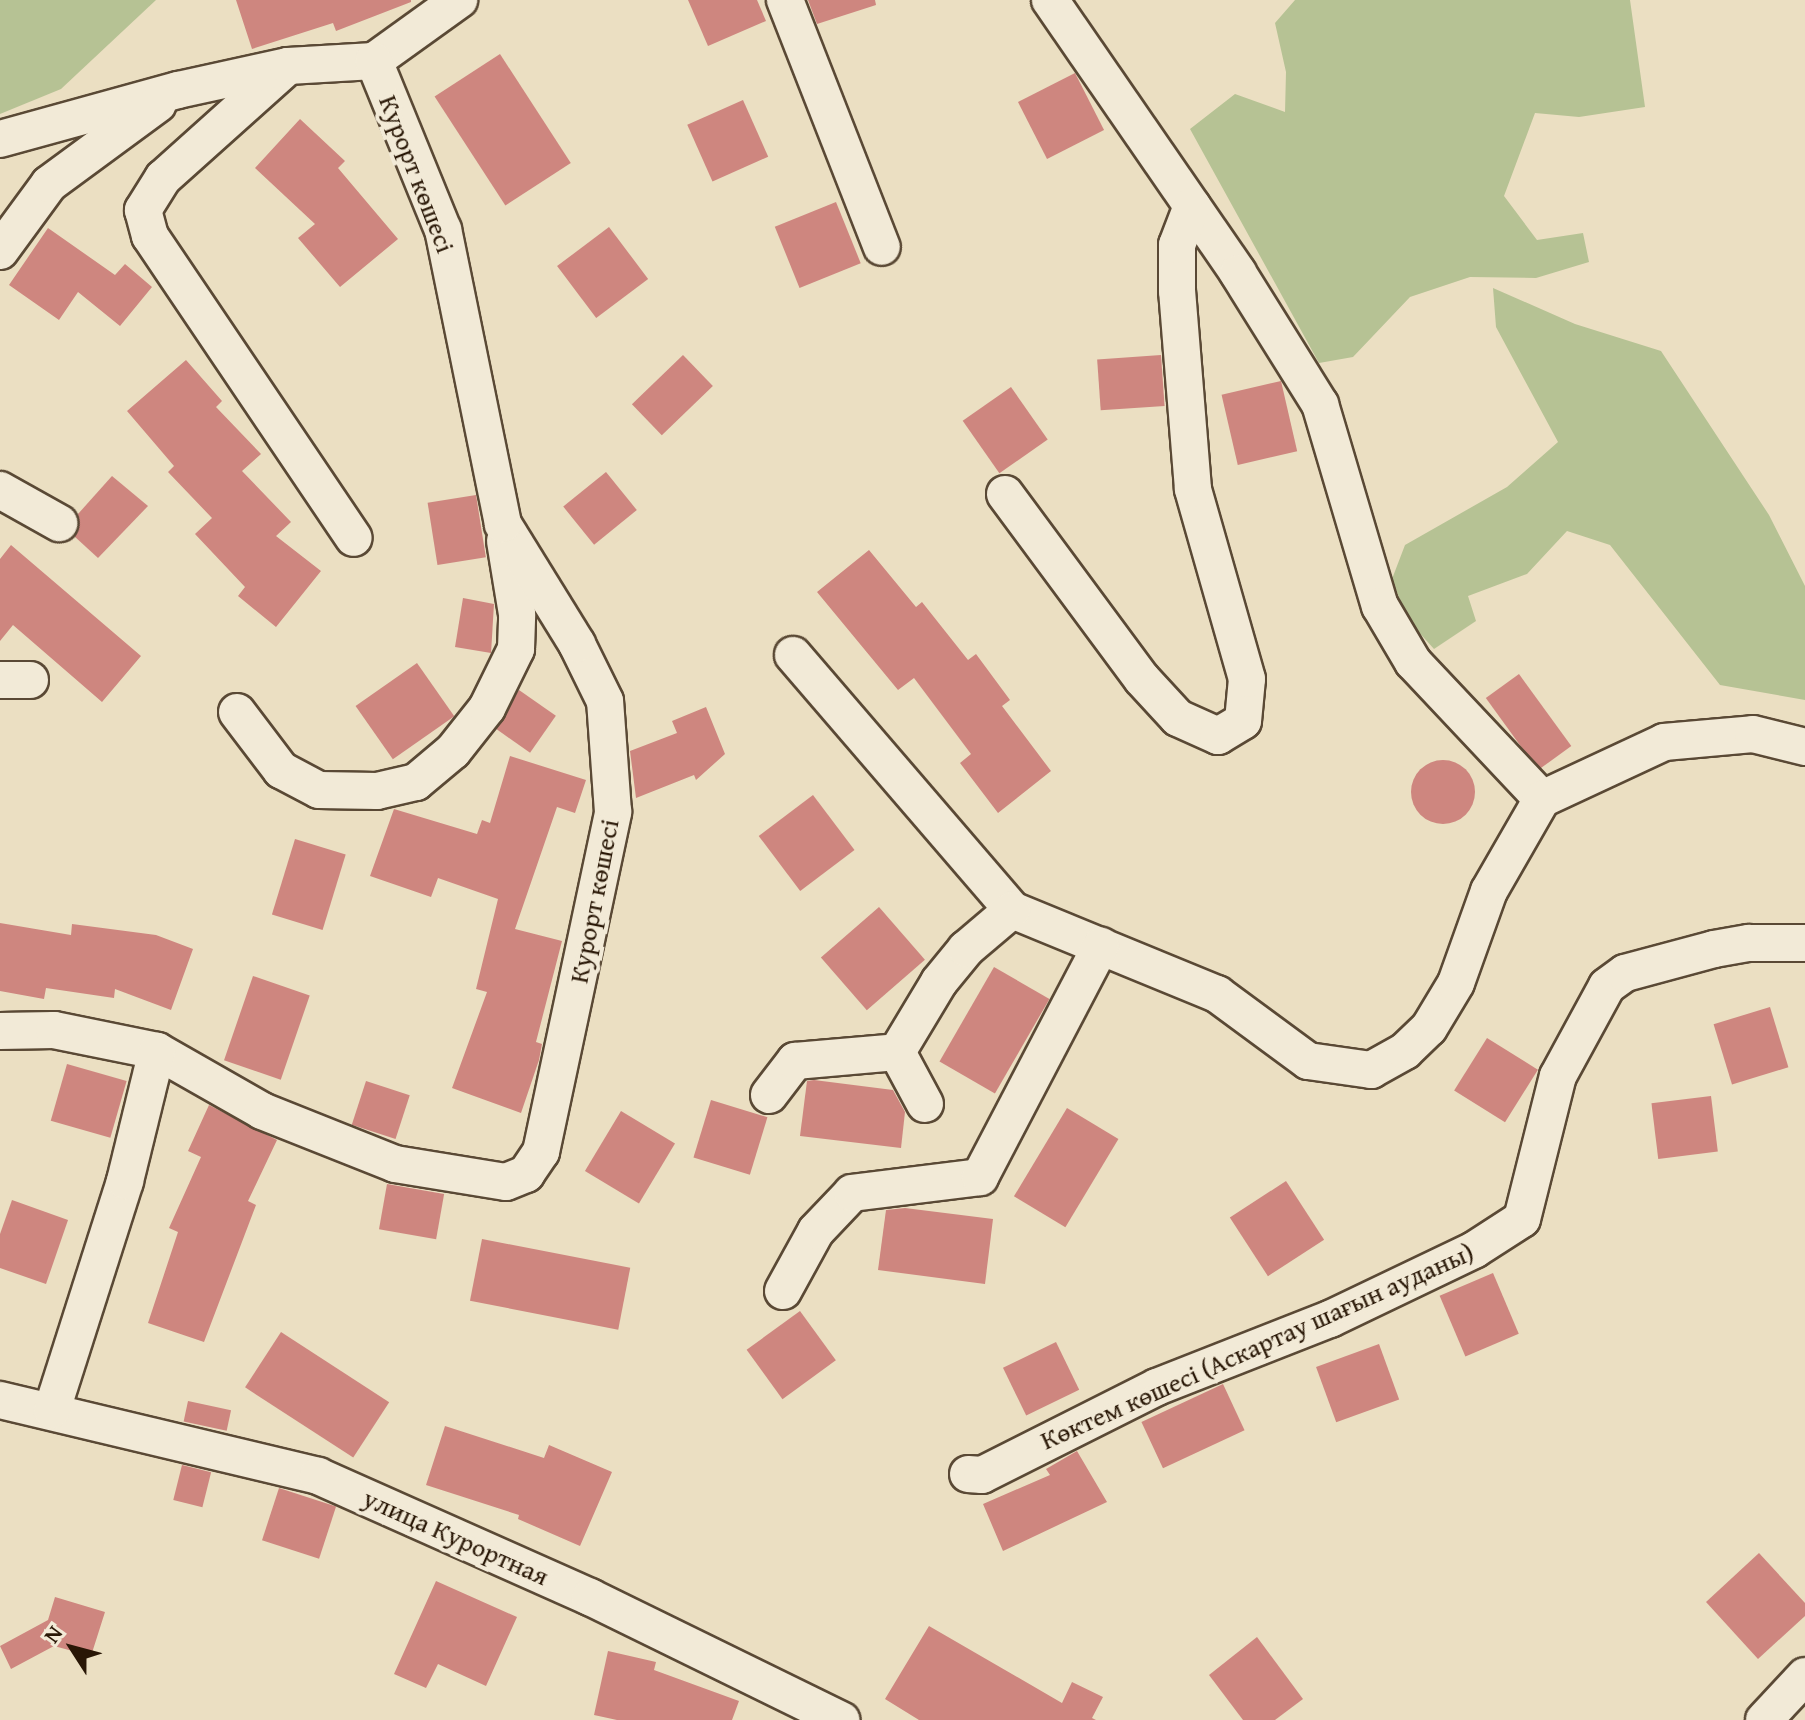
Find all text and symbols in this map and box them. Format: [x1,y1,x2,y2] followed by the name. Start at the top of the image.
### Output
[373,91,461,257] street label: Курорт көшесі
[563,816,625,986] street label: Курорт көшесі
[1036,1236,1478,1456] street label: Көктем көшесі (Аскартау шағын ауданы)
[358,1482,554,1592] street label: улица Курортная
[32,1608,112,1688] north arrow
[35,1619,70,1649] text: N

